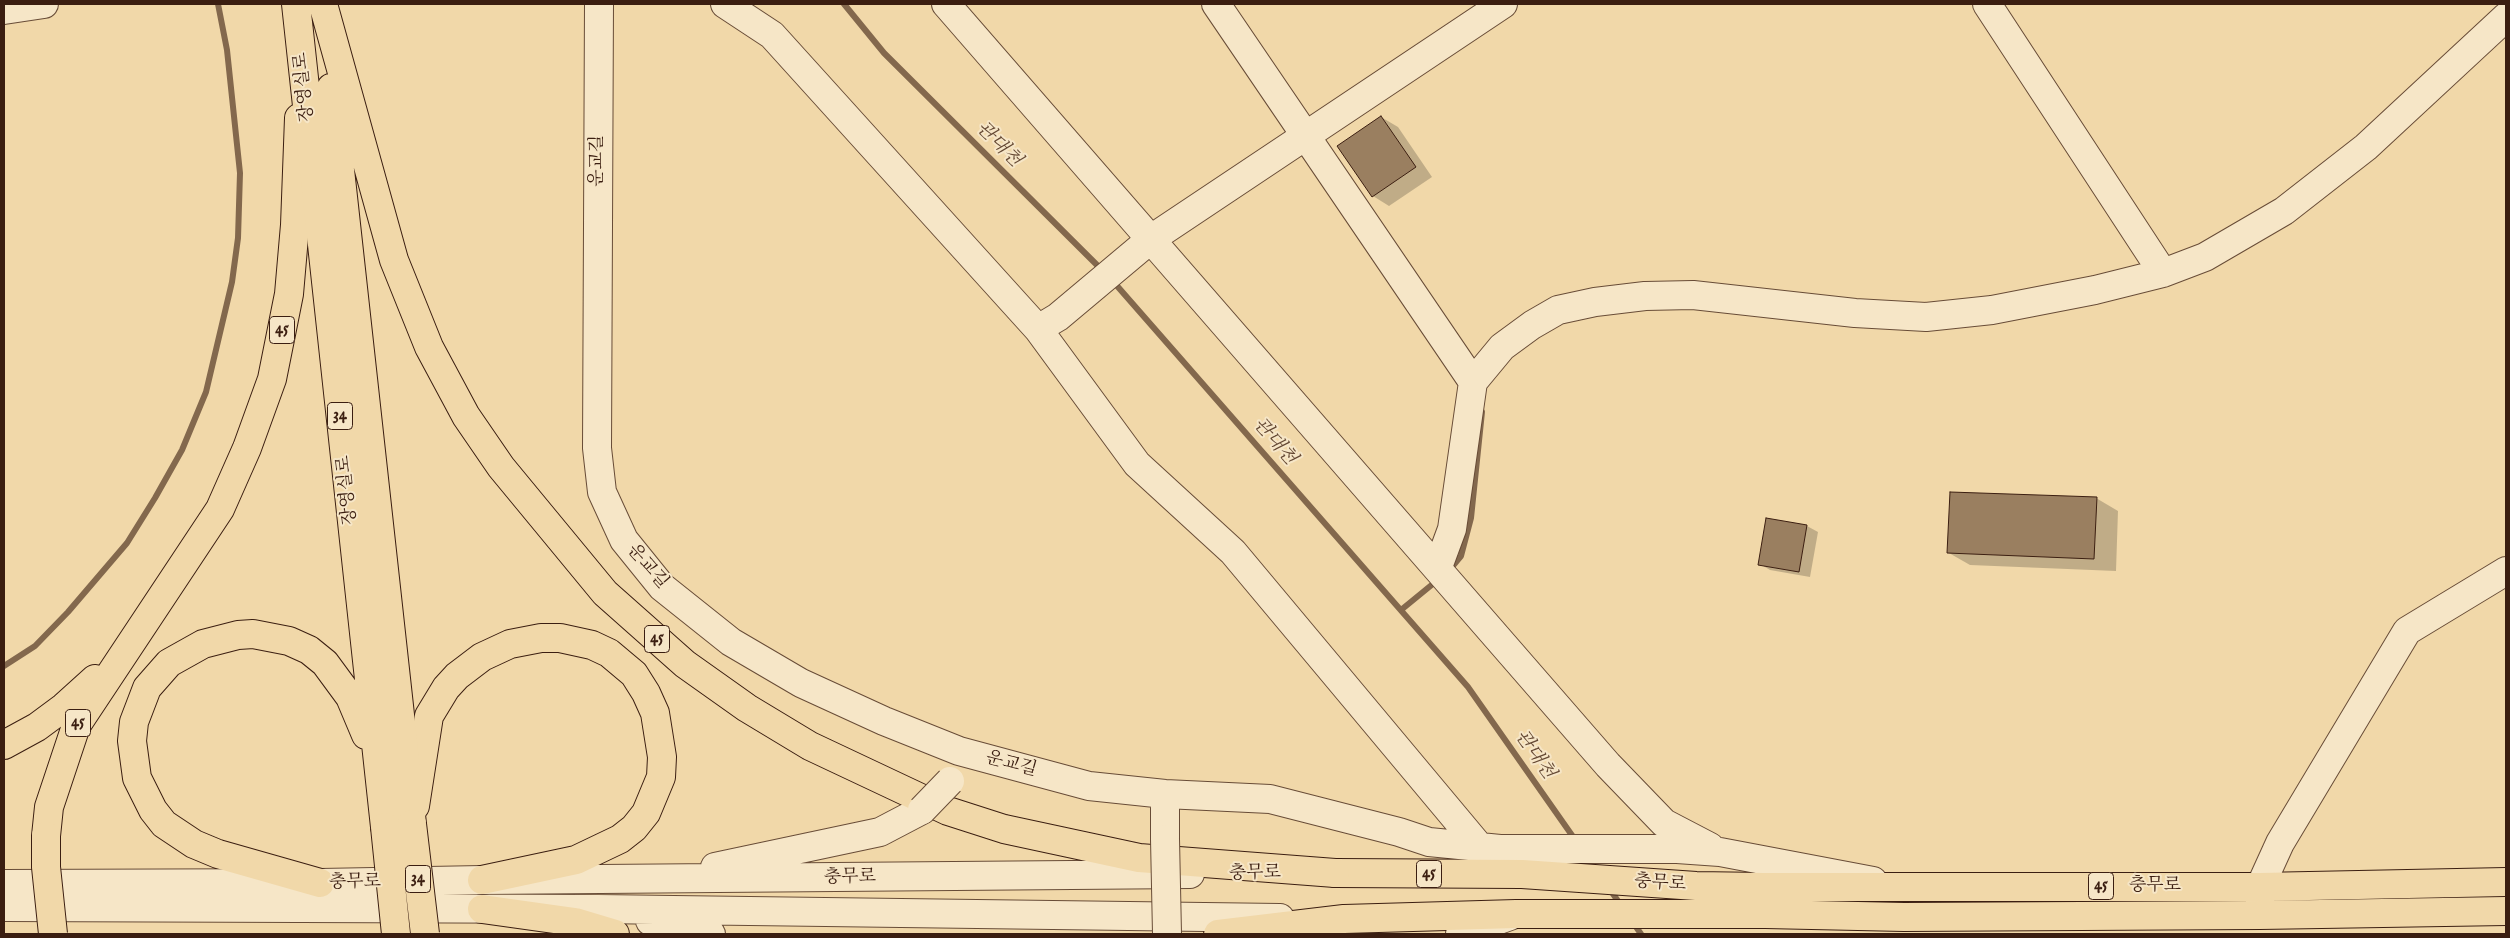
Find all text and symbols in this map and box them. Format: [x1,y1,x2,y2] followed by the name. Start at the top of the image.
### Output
[291,51,319,123] street label: 장영실로
[970,117,1026,173] water label: 관대천
[587,135,609,187] street label: 운교길
[270,316,294,344] road number: 45
[328,402,352,430] road number: 34
[1247,414,1301,470] water label: 관대천
[334,454,362,526] street label: 장영실로
[622,540,672,594] street label: 운교길
[644,626,670,652] road number: 45
[66,710,90,736] road number: 45
[1509,726,1559,784] water label: 관대천
[983,748,1039,782] street label: 운교길
[1416,861,1442,888] road number: 45
[1229,863,1281,885] street label: 충무로
[406,866,430,892] road number: 34
[824,867,876,889] street label: 충무로
[1633,871,1687,897] street label: 충무로
[329,872,381,894] street label: 충무로
[2088,872,2114,899] road number: 45
[2129,875,2181,897] street label: 충무로

